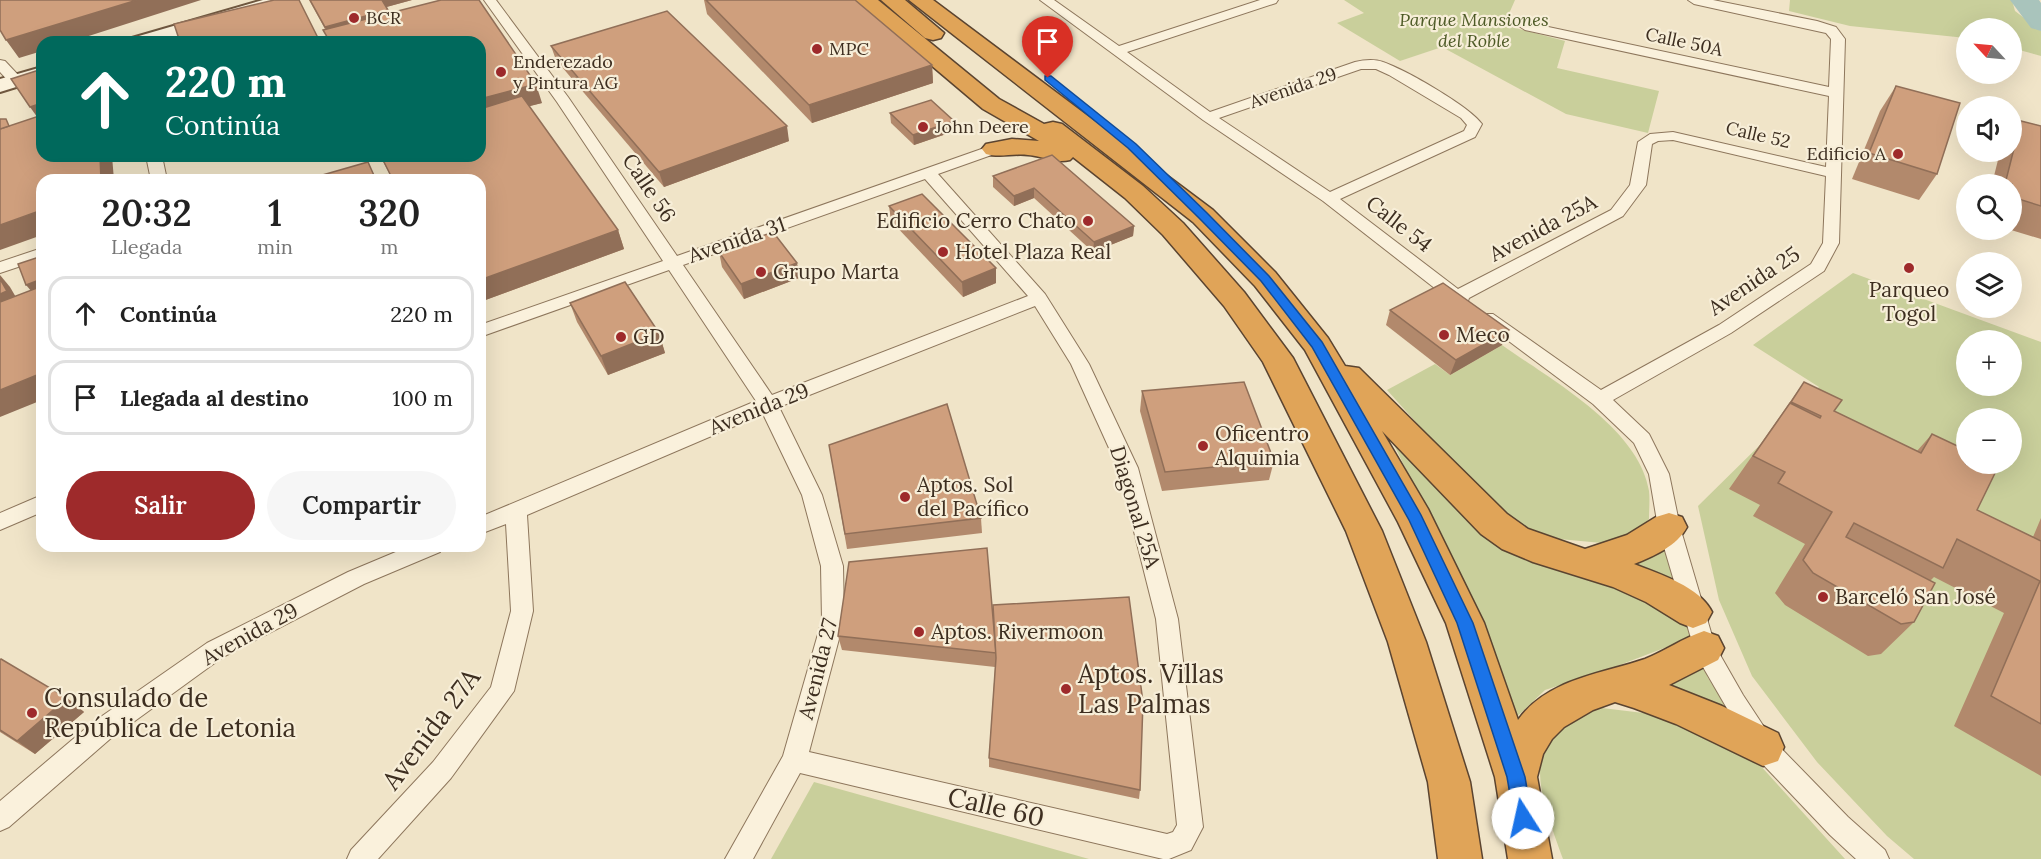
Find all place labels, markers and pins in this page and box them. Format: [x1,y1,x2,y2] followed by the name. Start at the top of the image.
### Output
[366,6,402,29] place label: BCR
[347,11,361,25] marker: BCR
[1022,16,1073,78] pin
[829,37,869,60] place label: MPC
[810,42,824,56] marker: MPC
[513,50,619,94] place label: Enderezado y Pintura AG
[494,65,508,79] marker: Enderezado y Pintura AG
[934,115,1029,138] place label: John Deere
[916,120,930,134] marker: John Deere
[1807,142,1887,165] place label: Edificio A
[1891,147,1905,161] marker: Edificio A
[876,207,1076,234] place label: Edificio Cerro Chato
[1081,214,1095,228] marker: Edificio Cerro Chato
[955,238,1111,265] place label: Hotel Plaza Real
[936,245,950,259] marker: Hotel Plaza Real
[773,258,899,285] place label: Grupo Marta
[1902,261,1916,275] marker: Parqueo Togol
[754,265,768,279] marker: Grupo Marta
[1869,276,1949,327] place label: Parqueo Togol
[1456,321,1510,348] place label: Meco
[633,323,665,350] place label: GD
[1437,328,1451,342] marker: Meco
[614,330,628,344] marker: GD
[1214,420,1309,471] place label: Oficentro Alquimia
[1196,439,1210,453] marker: Oficentro Alquimia
[916,471,1029,522] place label: Aptos. Sol del Pacífico
[898,490,912,504] marker: Aptos. Sol del Pacífico
[1835,583,1996,610] place label: Barceló San José
[1816,590,1830,604] marker: Barceló San José
[930,618,1104,645] place label: Aptos. Rivermoon
[912,625,926,639] marker: Aptos. Rivermoon
[1077,657,1224,720] place label: Aptos. Villas Las Palmas
[44,681,296,744] place label: Consulado de República de Letonia
[1059,682,1073,696] marker: Aptos. Villas Las Palmas
[25,706,39,720] marker: Consulado de República de Letonia

